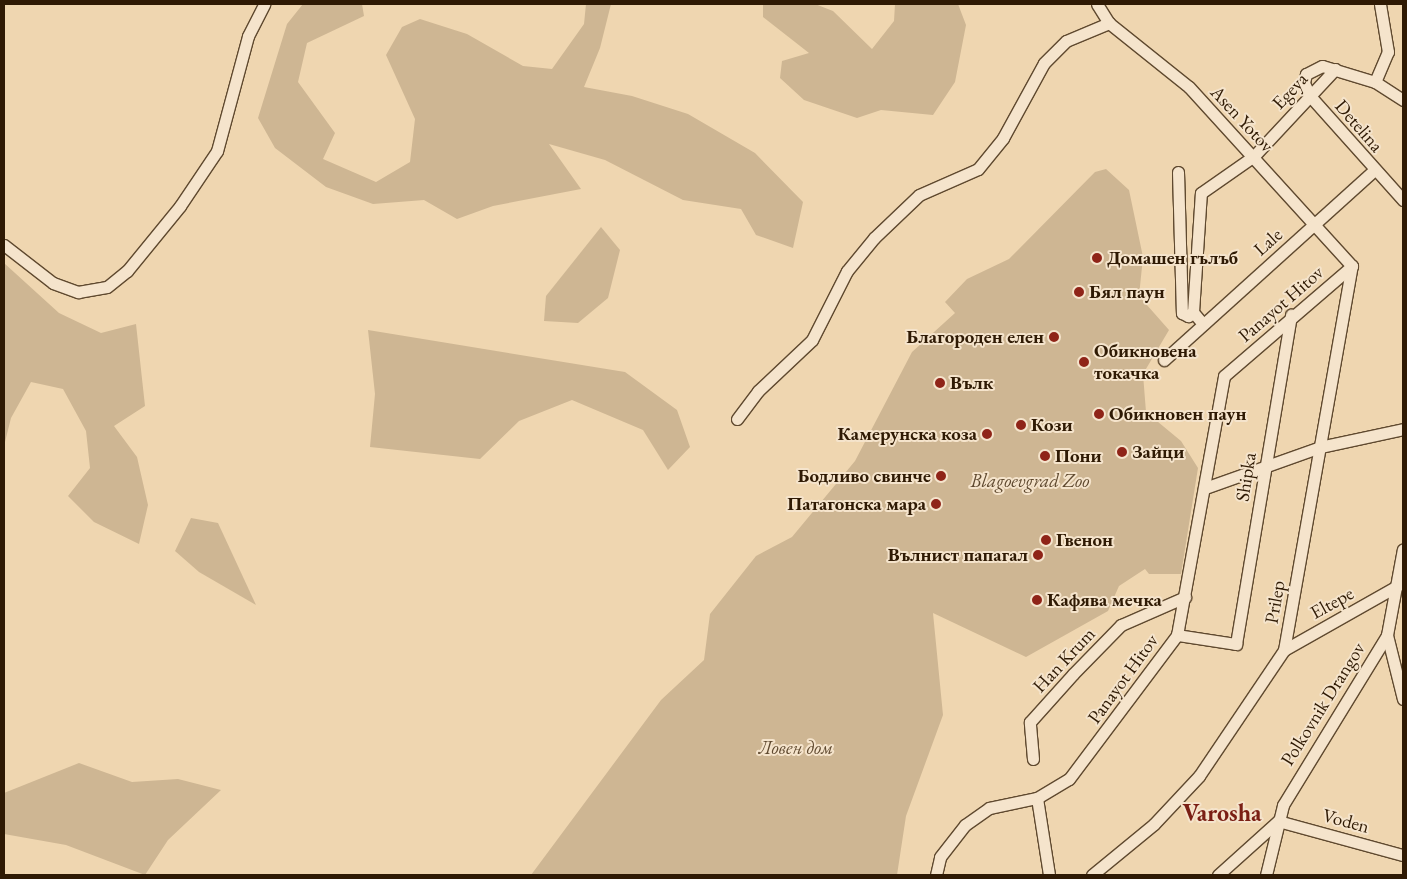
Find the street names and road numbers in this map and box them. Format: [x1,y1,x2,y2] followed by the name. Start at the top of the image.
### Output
[1267,68,1313,114] street label: Egeya
[1206,81,1278,157] street label: Asen Yotov
[1330,95,1388,157] street label: Detelina
[1249,223,1287,261] street label: Lale
[1234,261,1328,347] street label: Panayot Hitov
[1231,451,1261,503] street label: Shipka
[1260,579,1290,625] street label: Prilep
[1306,582,1358,624] street label: Eltepe
[1028,623,1100,697] street label: Han Krum
[1083,630,1163,728] street label: Panayot Hitov
[1276,638,1370,770] street label: Polkovnik Drangov
[1320,804,1372,838] street label: Voden

